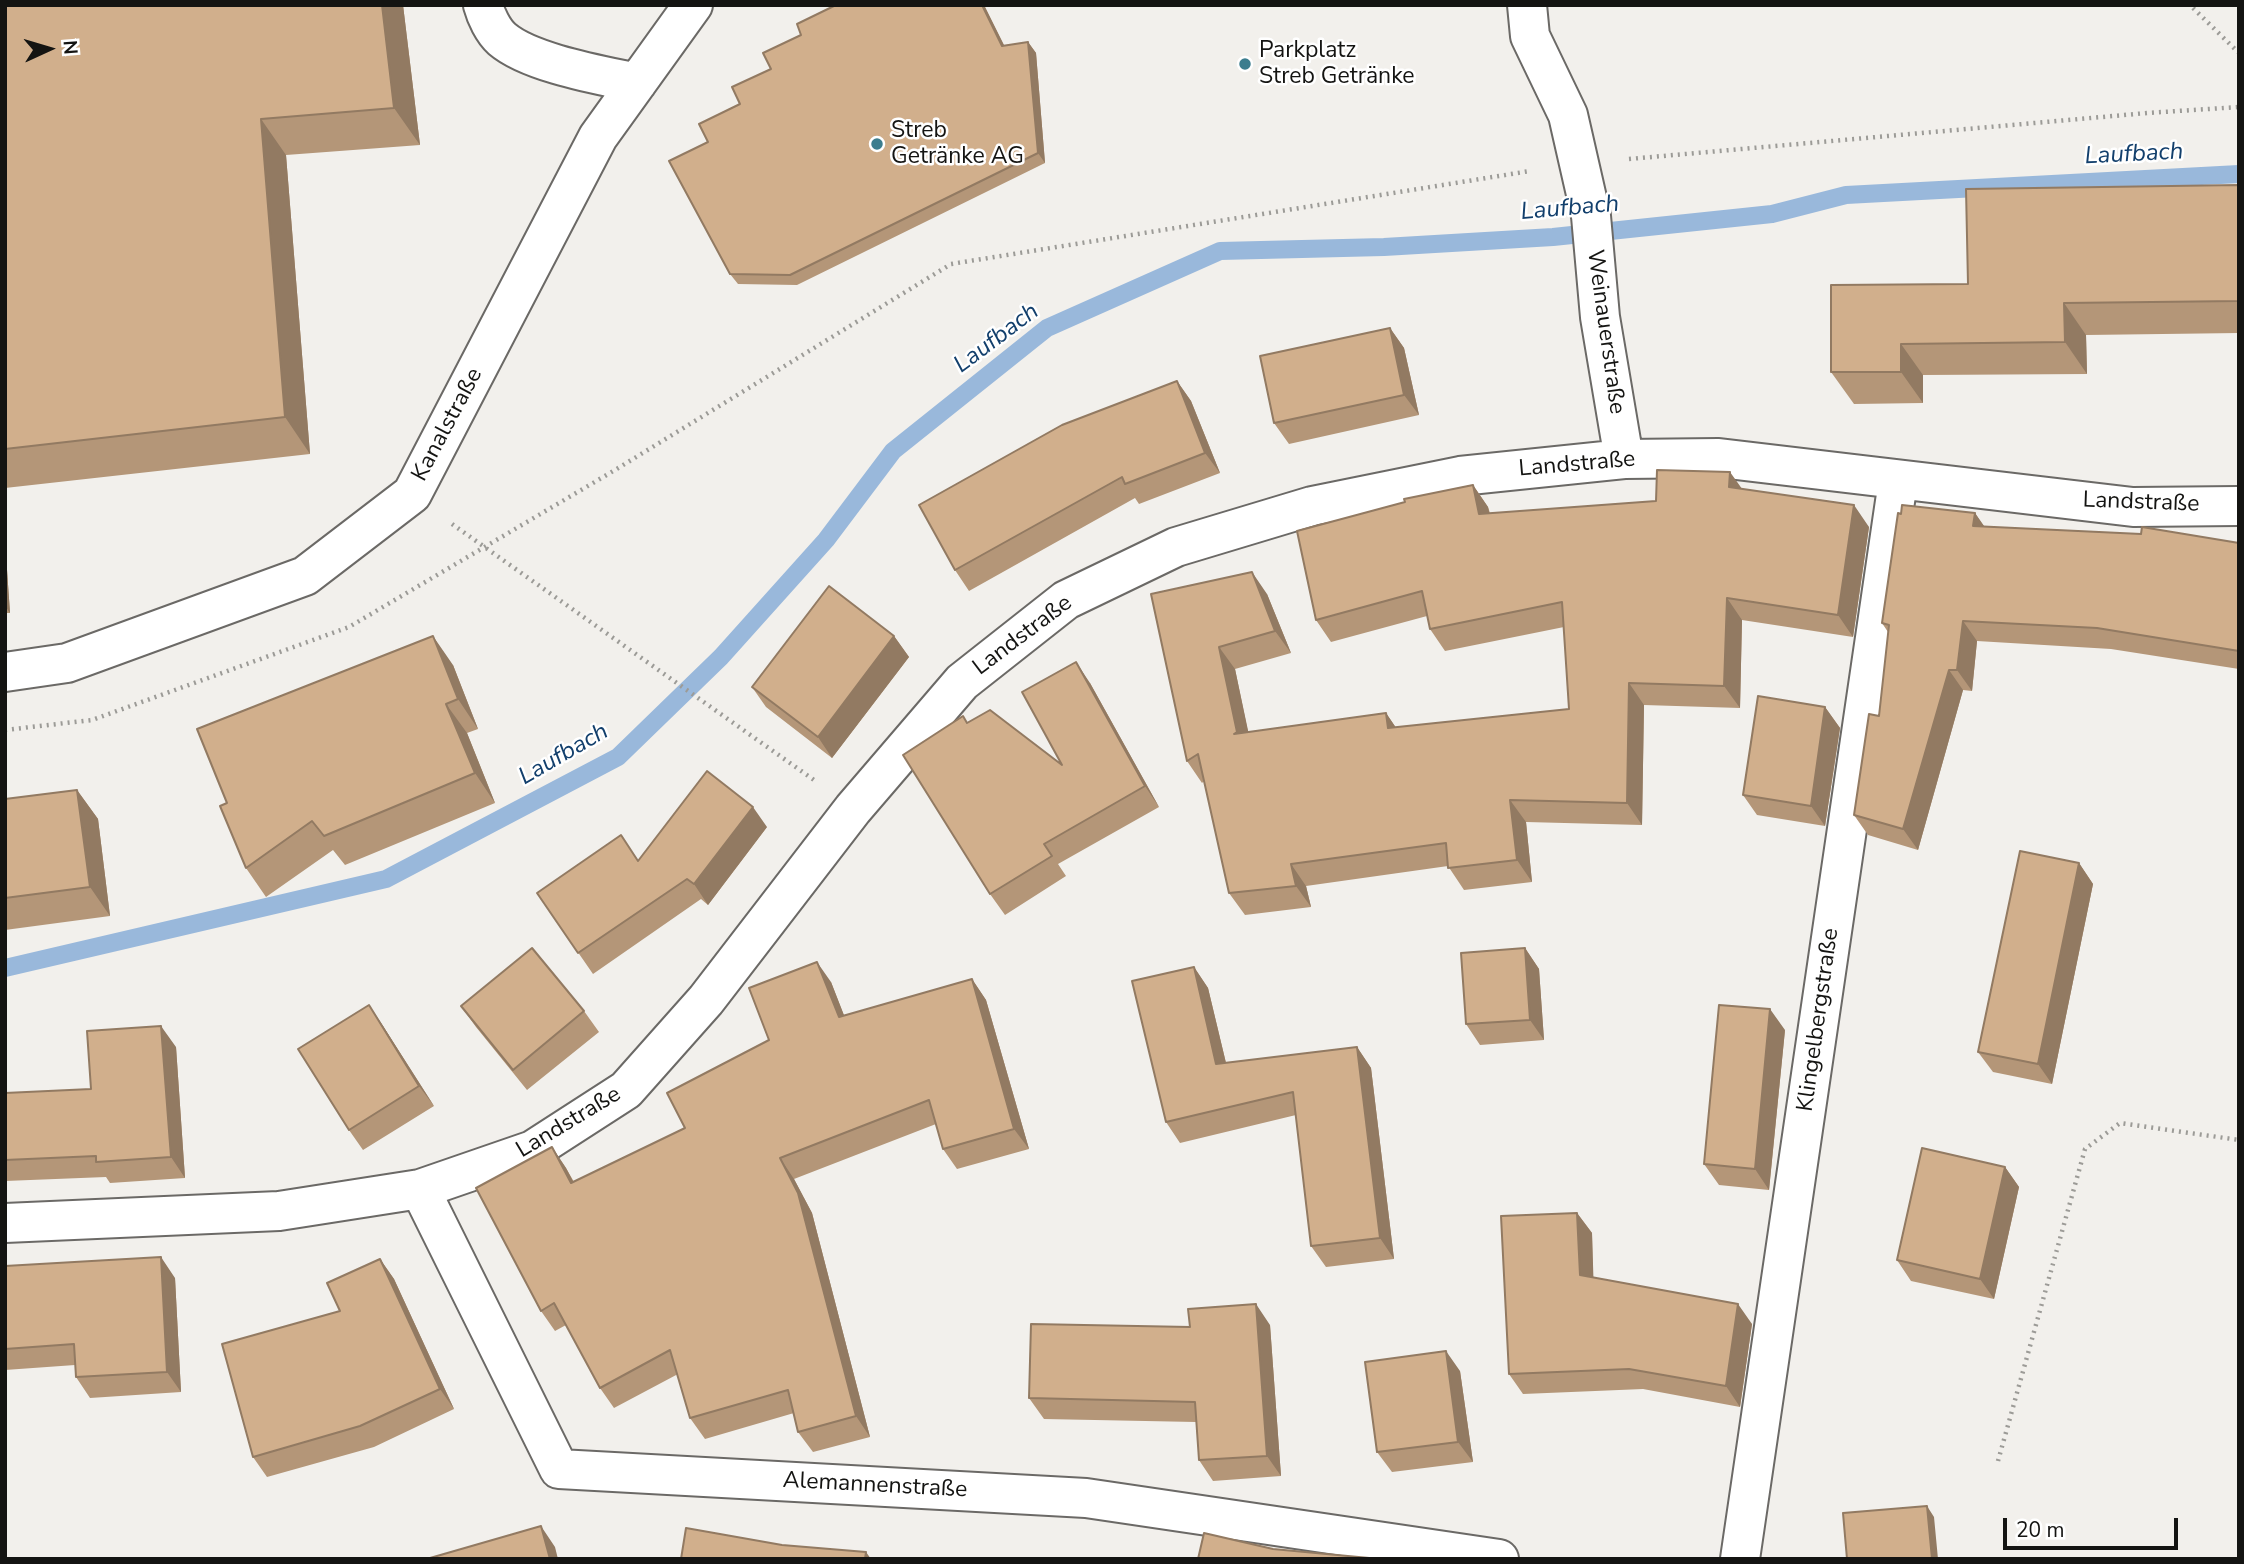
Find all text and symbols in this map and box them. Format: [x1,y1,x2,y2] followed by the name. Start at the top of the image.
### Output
[14,14,84,84] north arrow
[1259,37,1415,91] place label: Parkplatz Streb Getränke
[56,40,83,56] text: N
[1237,56,1253,72] marker: Parkplatz Streb Getränke
[891,117,1024,171] place label: Streb Getränke AG
[869,136,885,152] marker: Streb Getränke AG
[2084,138,2184,172] water label: Laufbach
[1520,190,1620,228] water label: Laufbach
[1580,248,1630,416] street label: Weinauerstraße
[949,298,1045,380] water label: Laufbach
[407,364,489,486] street label: Kanalstraße
[1518,446,1636,484] street label: Landstraße
[2082,487,2200,519] street label: Landstraße
[968,590,1078,682] street label: Landstraße
[514,718,614,792] water label: Laufbach
[1792,926,1846,1114] street label: Klingelbergstraße
[512,1081,626,1165] street label: Landstraße
[782,1467,968,1505] street label: Alemannenstraße
[2006,1504,2181,1548] scale bar
[2016,1516,2065,1544] text: 20 m

